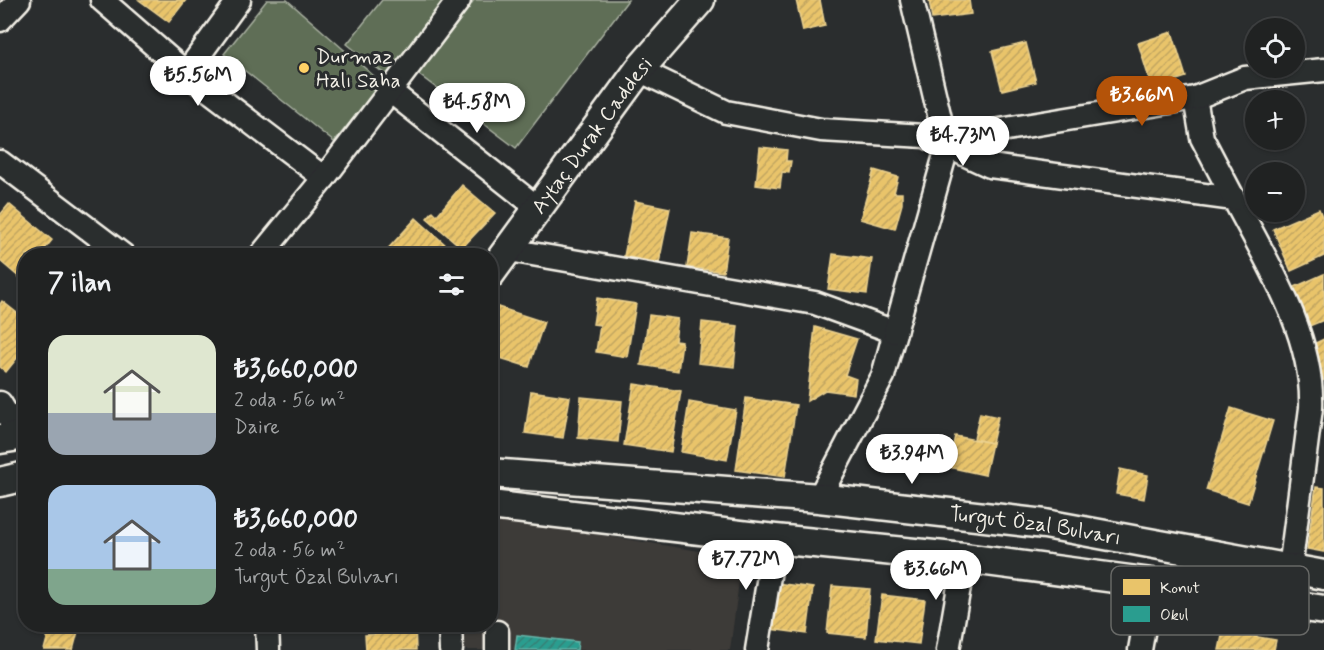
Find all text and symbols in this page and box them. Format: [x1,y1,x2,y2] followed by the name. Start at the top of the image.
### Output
[1245,18,1305,222] map controls
[1245,18,1305,78] button: locate
[316,43,401,95] place label: Durmaz Halı Saha
[525,51,659,220] street label: Aytaç Durak Caddesi
[149,56,247,107] pin: ₺5.56M
[297,61,311,75] marker: Durmaz Halı Saha
[164,62,232,89] text: ₺5.56M
[1093,76,1191,127] pin: ₺3.66M
[1110,82,1174,109] text: ₺3.66M
[428,83,526,134] pin: ₺4.58M
[443,89,511,116] text: ₺4.58M
[1245,90,1305,150] button: +
[914,116,1012,167] pin: ₺4.73M
[930,122,996,149] text: ₺4.73M
[1245,162,1305,222] button: −
[48,267,112,301] text: 7 ilan
[435,268,468,301] icon: filters
[234,353,358,387] text: ₺3,660,000
[96,359,168,431] icon: home
[234,387,345,414] text: 2 oda · 56 m²
[234,414,280,441] text: Daire
[863,434,961,485] pin: ₺3.94M
[880,440,944,467] text: ₺3.94M
[948,500,1123,553] street label: Turgut Özal Bulvarı
[234,503,358,537] text: ₺3,660,000
[96,509,168,581] icon: home
[234,537,345,564] text: 2 oda · 56 m²
[697,540,795,591] pin: ₺7.72M
[712,546,780,573] text: ₺7.72M
[887,550,985,601] pin: ₺3.66M
[904,556,968,583] text: ₺3.66M
[234,564,399,591] text: Turgut Özal Bulvarı
[1111,566,1309,635] legend
[1160,578,1201,599] text: Konut
[1160,605,1188,626] text: Okul

